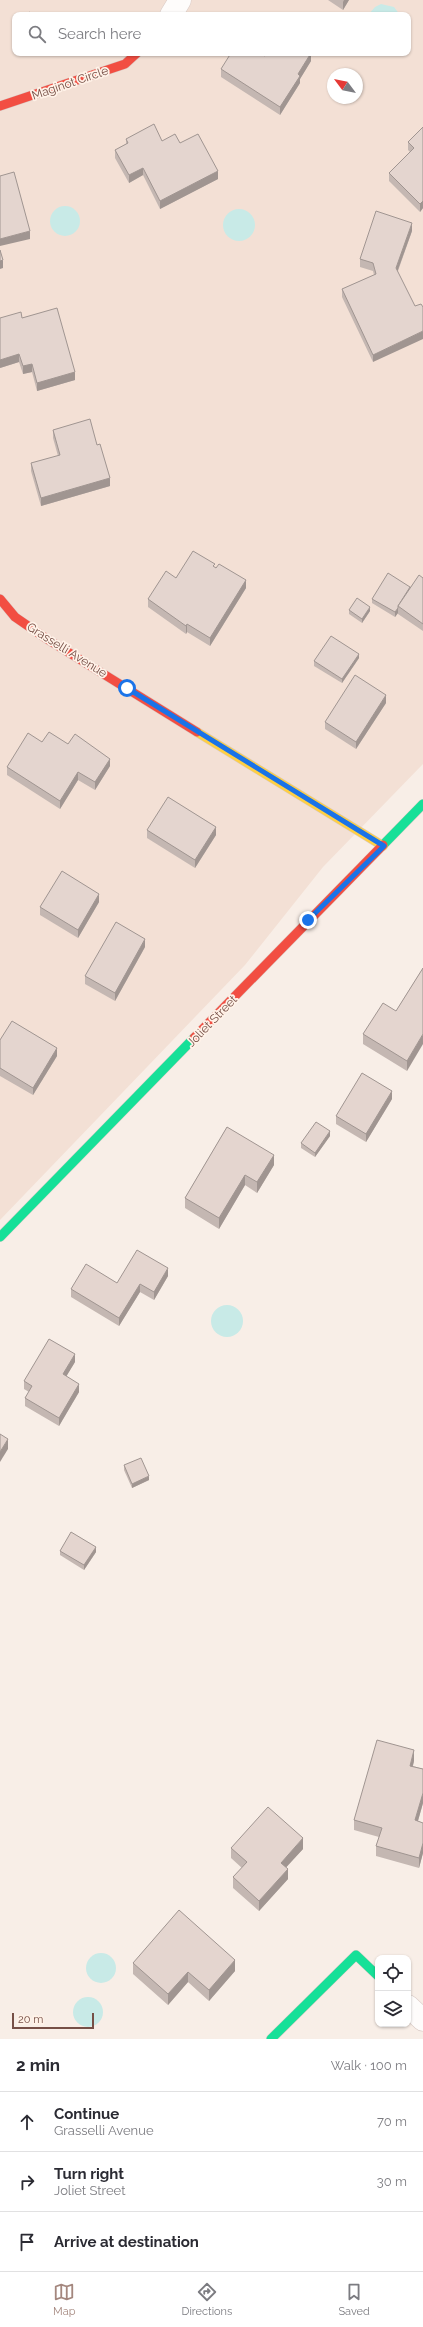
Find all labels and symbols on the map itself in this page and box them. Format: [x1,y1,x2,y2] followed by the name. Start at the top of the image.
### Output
[30,63,110,103] street label: Maginot Circle
[327,68,363,104] north arrow
[24,620,110,680] street label: Grasselli Avenue
[118,679,136,697] route start
[299,911,317,929] route end
[184,992,240,1050] street label: Joliet Street
[12,2011,94,2030] scale bar

